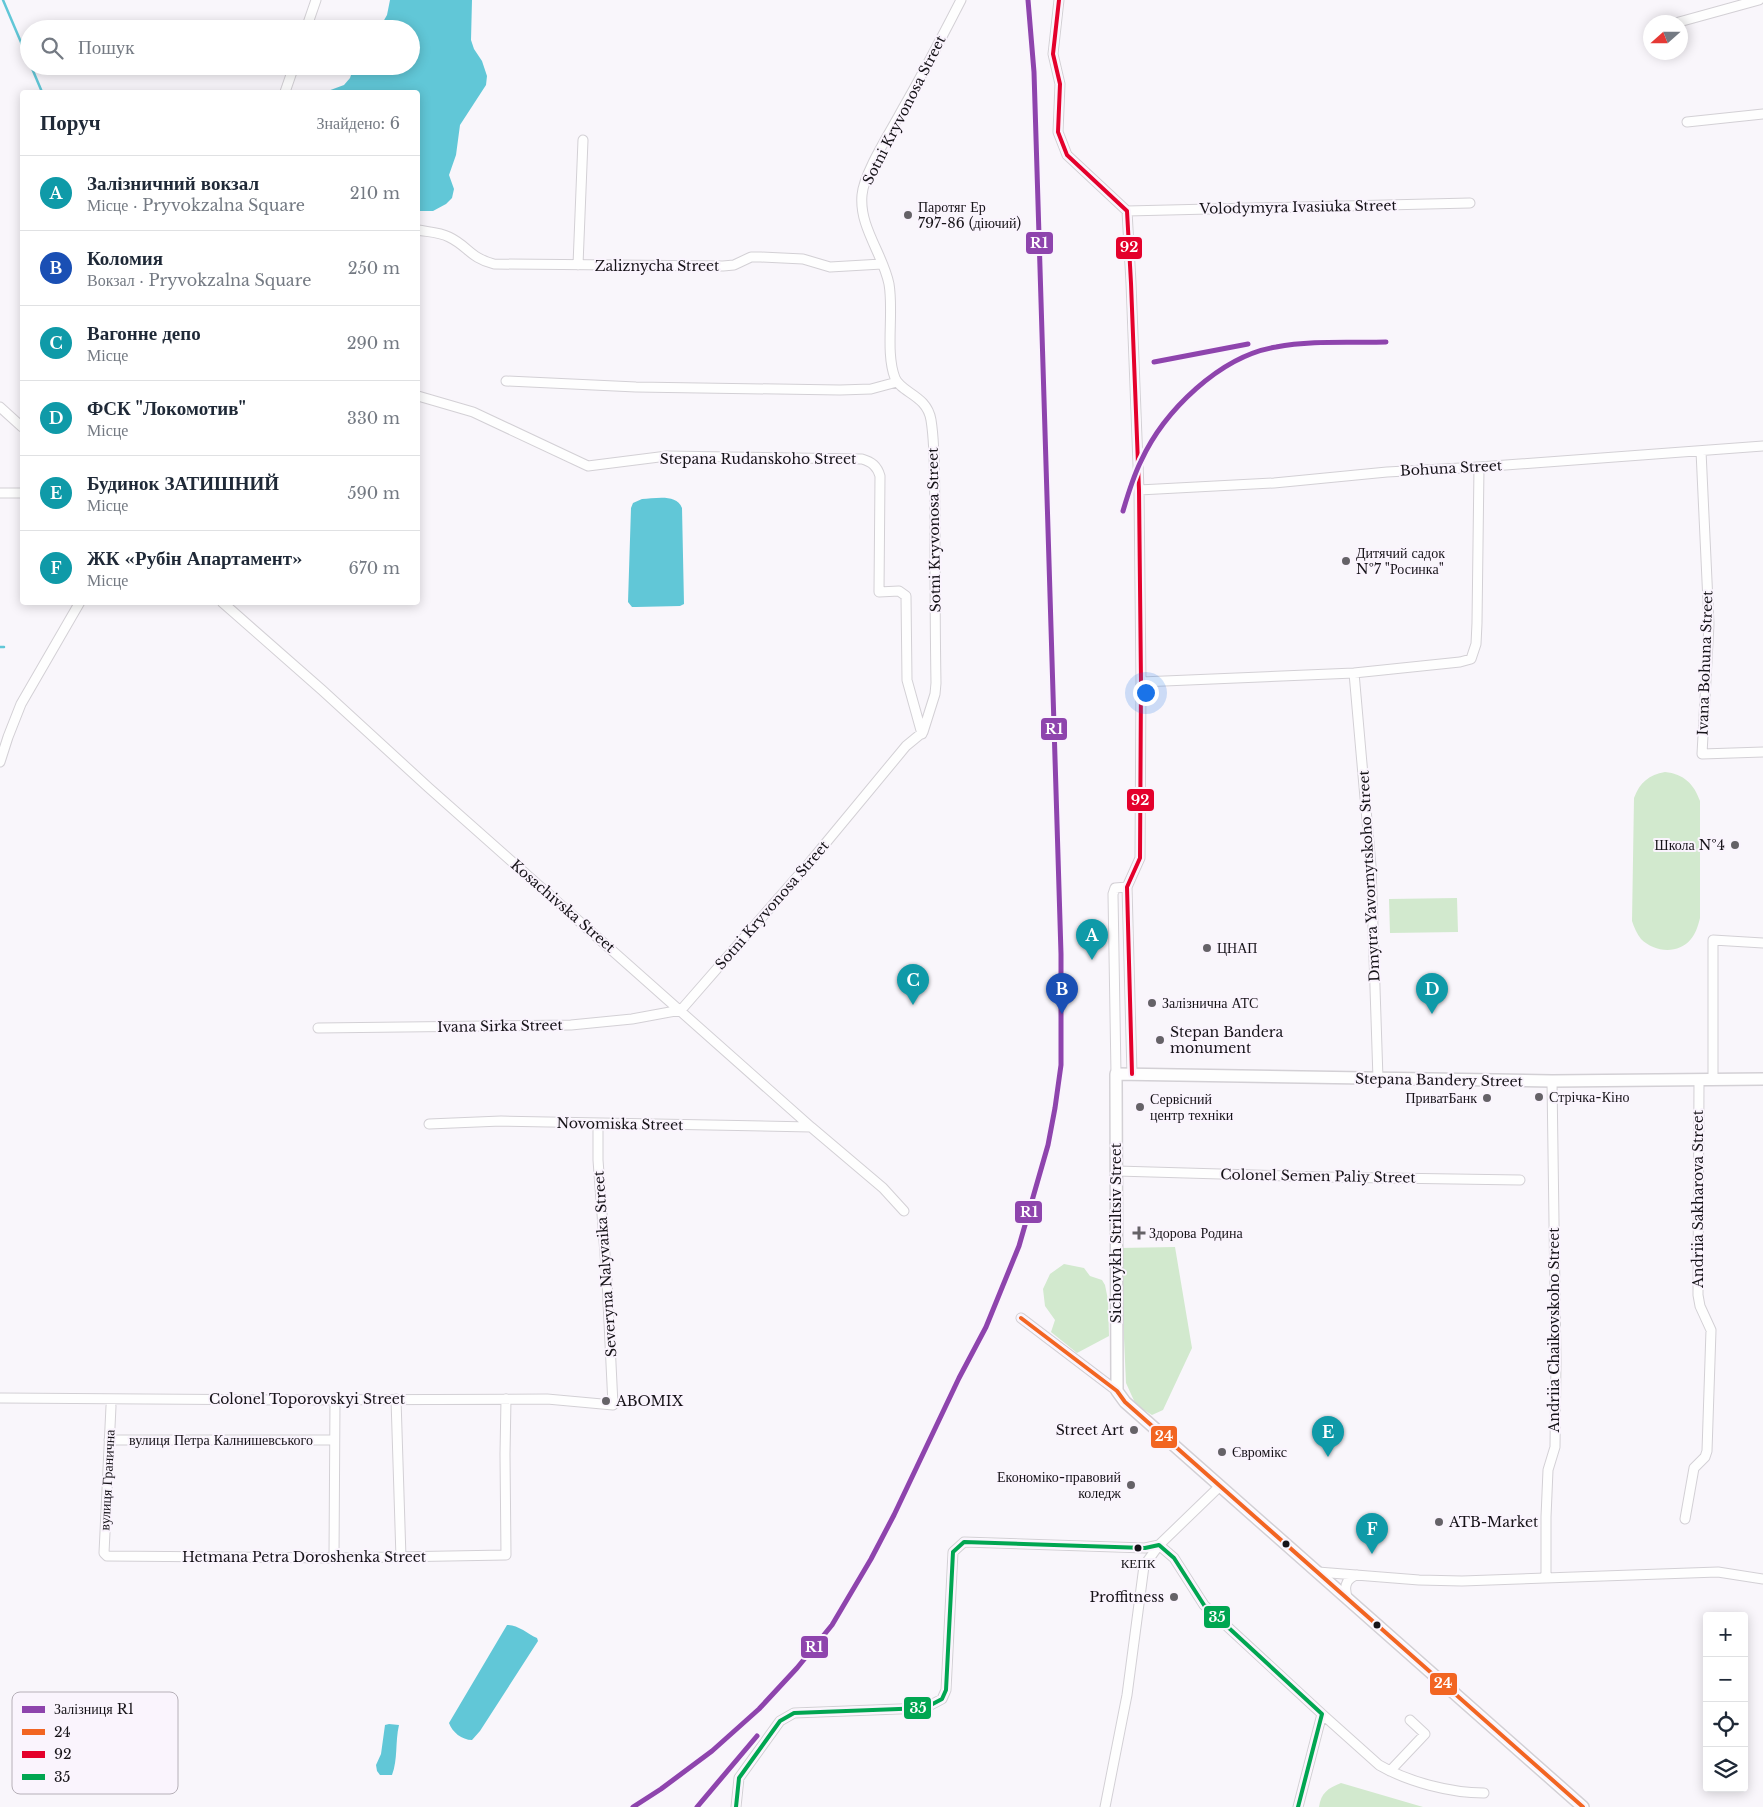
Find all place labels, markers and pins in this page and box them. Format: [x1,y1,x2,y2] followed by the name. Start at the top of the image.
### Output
[918,198,1021,232] place label: Паротяг Ер 797-86 (діючий)
[902,209,914,221] marker: Паротяг Ер 797-86 (діючий)
[1356,544,1445,578] place label: Дитячий садок №7 "Росинка"
[1340,555,1352,567] marker: Дитячий садок №7 "Росинка"
[1655,836,1725,854] place label: Школа №4
[1729,839,1741,851] marker: Школа №4
[1076,919,1108,960] pin: A
[1217,939,1257,957] place label: ЦНАП
[1201,942,1213,954] marker: ЦНАП
[897,964,929,1005] pin: C
[1046,973,1078,1014] pin: B
[1416,973,1448,1014] pin: D
[1162,994,1258,1012] place label: Залізнична АТС
[1146,997,1158,1009] marker: Залізнична АТС
[1170,1023,1283,1057] place label: Stepan Bandera monument
[1154,1034,1166,1046] marker: Stepan Bandera monument
[1549,1088,1629,1106] place label: Стрічка-Кіно
[1405,1089,1477,1107] place label: ПриватБанк
[1150,1090,1234,1124] place label: Сервісний центр техніки
[1533,1091,1545,1103] marker: Стрічка-Кіно
[1481,1092,1493,1104] marker: ПриватБанк
[1134,1101,1146,1113] marker: Сервісний центр техніки
[1149,1224,1244,1242] place label: Здорова Родина
[1133,1227,1145,1239] marker: Здорова Родина
[615,1392,684,1410] place label: ABOMIX
[600,1395,612,1407] marker: ABOMIX
[1312,1416,1344,1457] pin: E
[1056,1421,1125,1439] place label: Street Art
[1128,1424,1140,1436] marker: Street Art
[1232,1443,1287,1461] place label: Євромікс
[1216,1446,1228,1458] marker: Євромікс
[997,1468,1121,1502] place label: Економіко-правовий коледж
[1125,1479,1137,1491] marker: Економіко-правовий коледж
[1356,1513,1388,1554] pin: F
[1448,1513,1539,1531] place label: ATB-Market
[1433,1516,1445,1528] marker: ATB-Market
[1281,1539,1291,1549] unlabelled marker
[1133,1543,1143,1553] marker: КЕПК
[1121,1555,1156,1572] place label: КЕПК
[1089,1588,1164,1606] place label: Proffitness
[1168,1591,1180,1603] marker: Proffitness
[1372,1620,1382,1630] unlabelled marker

